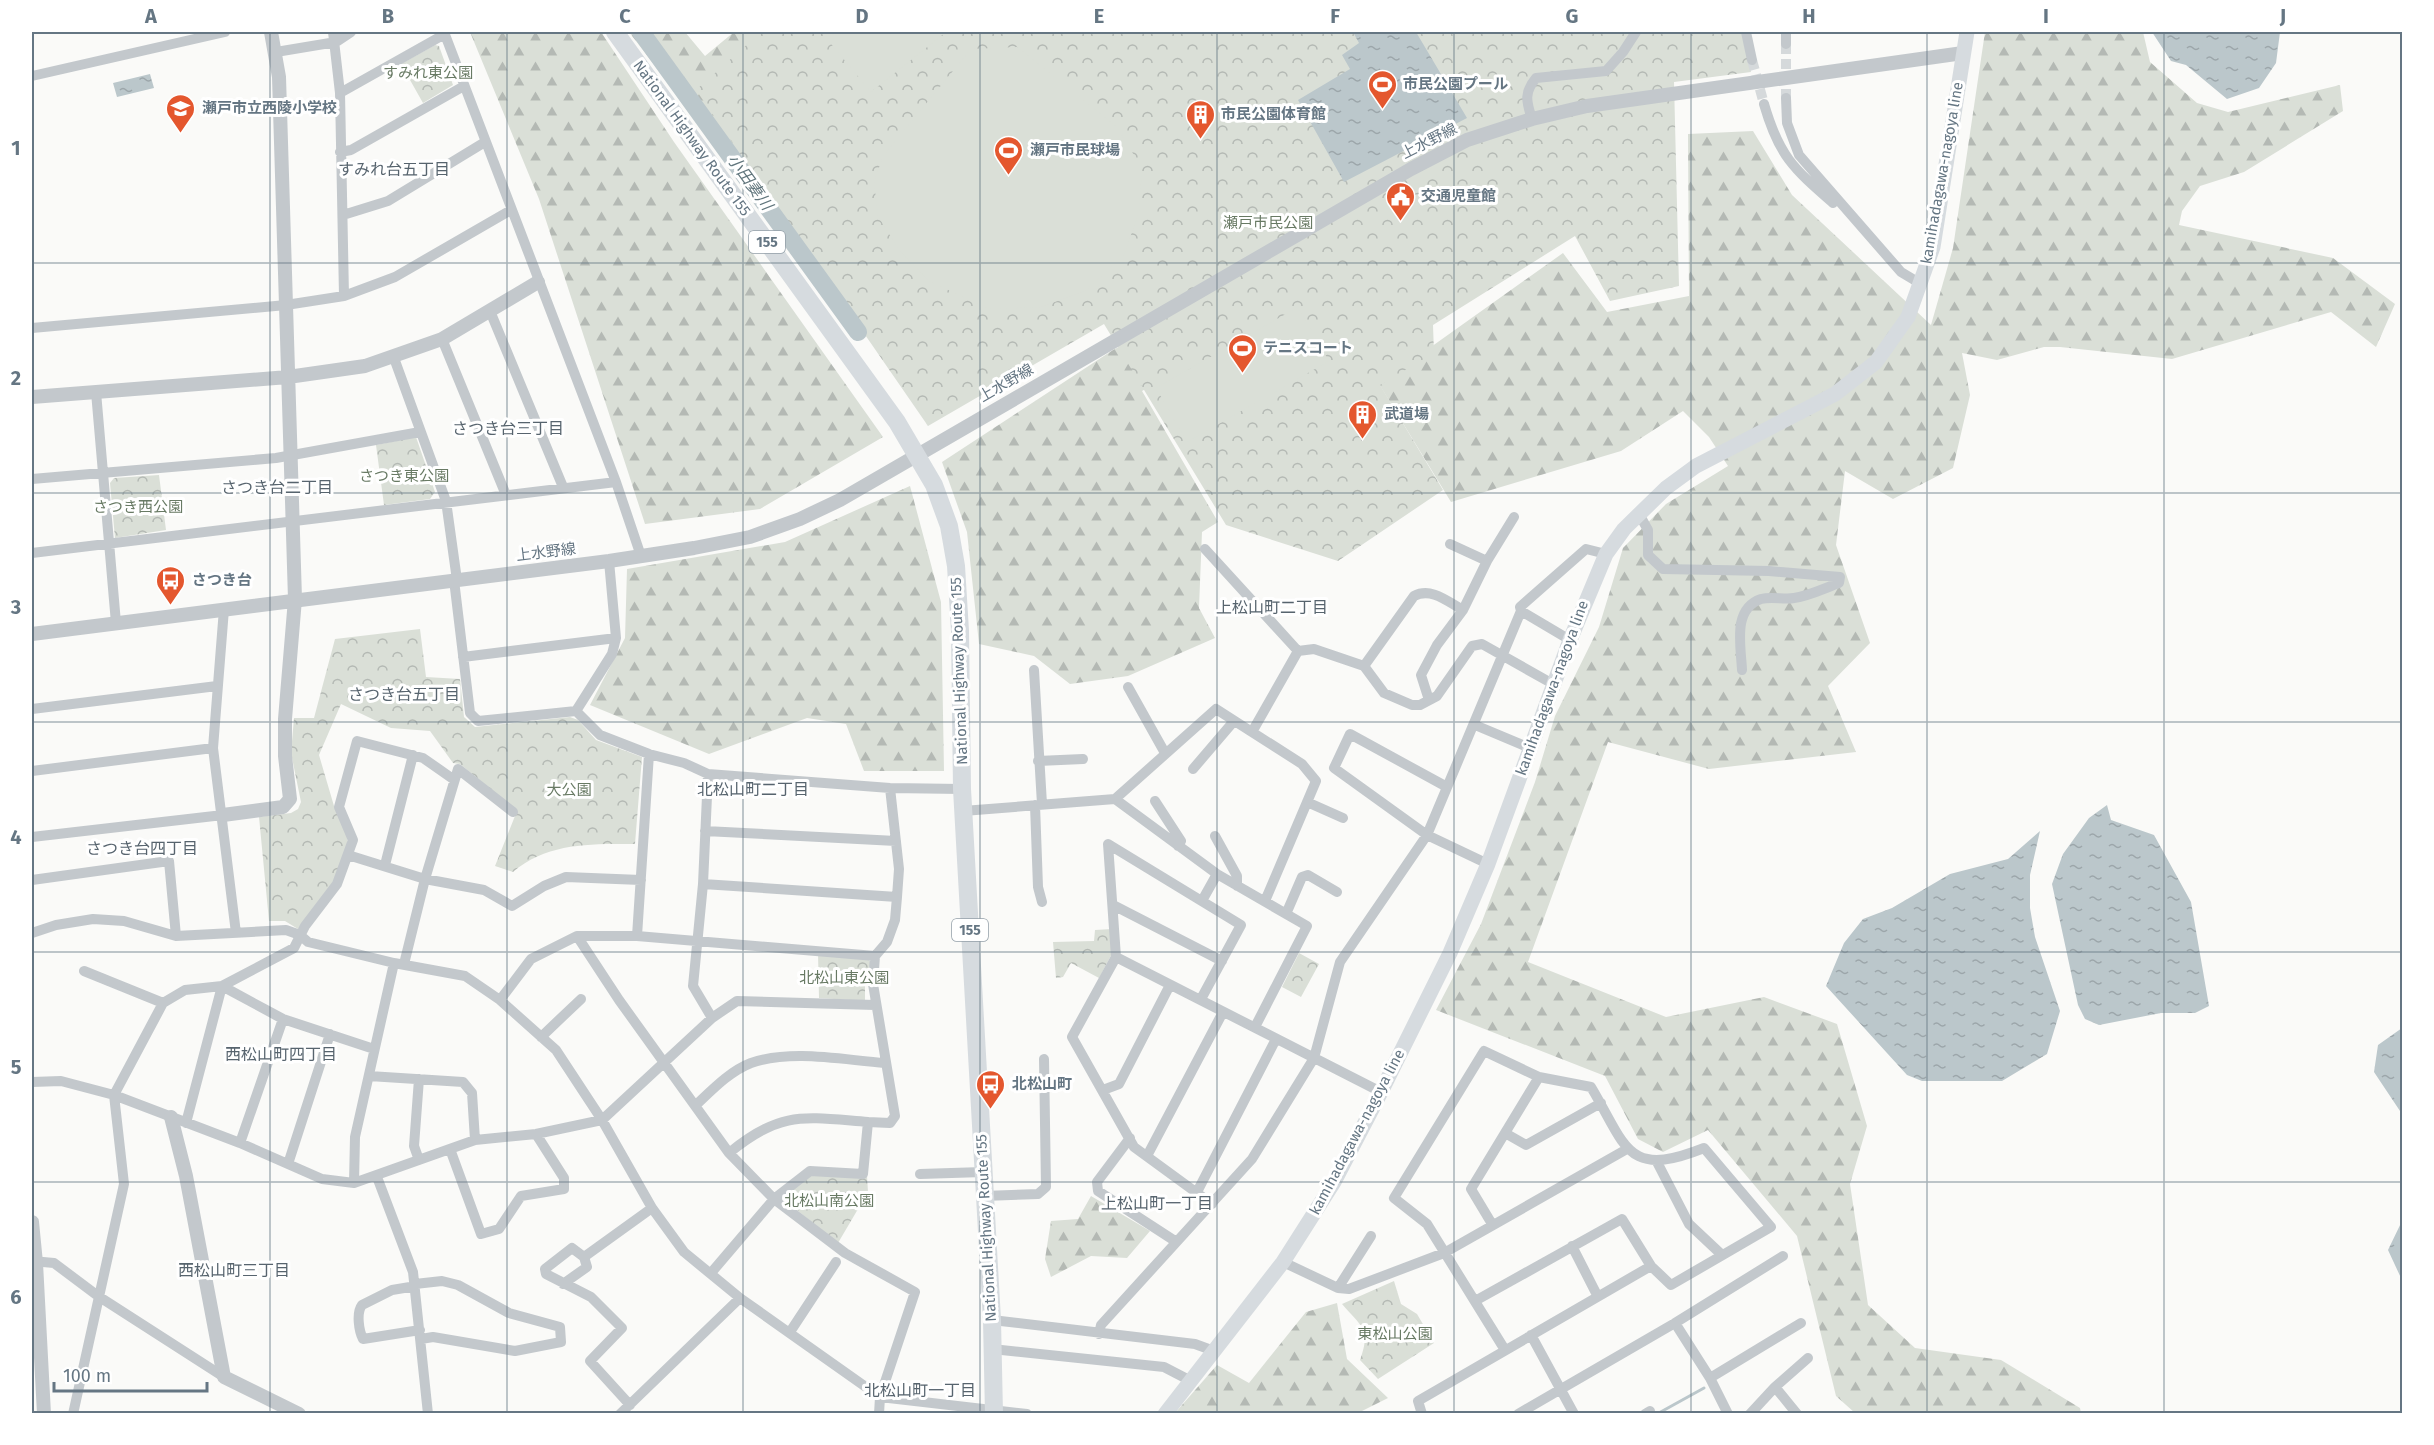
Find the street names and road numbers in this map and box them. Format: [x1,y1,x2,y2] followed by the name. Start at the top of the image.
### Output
[629,57,755,219] street label: National Highway Route 155
[1917,80,1967,266] street label: kamihadagawa-nagoya line
[1398,119,1460,163] street label: 上水野線
[749,231,785,253] road number: 155
[976,360,1036,406] street label: 上水野線
[515,539,577,565] street label: 上水野線
[947,577,971,765] street label: National Highway Route 155
[1512,598,1592,778] street label: kamihadagawa-nagoya line
[952,919,988,941] road number: 155
[1306,1046,1408,1218] street label: kamihadagawa-nagoya line
[972,1134,1000,1322] street label: National Highway Route 155

